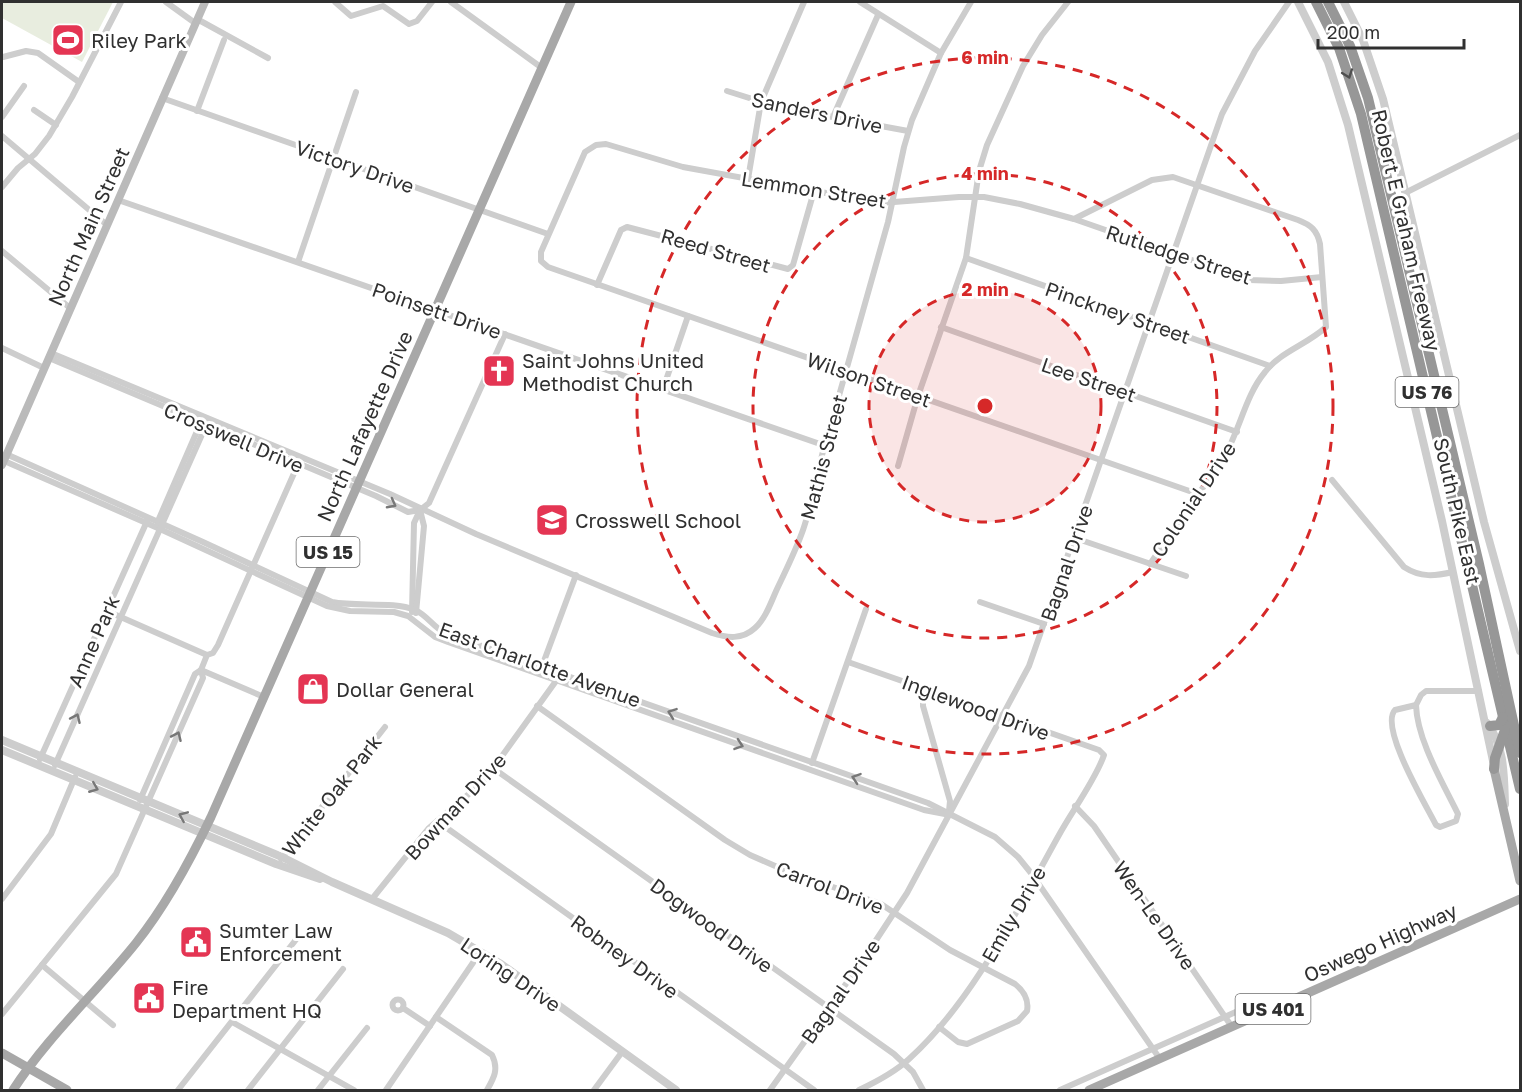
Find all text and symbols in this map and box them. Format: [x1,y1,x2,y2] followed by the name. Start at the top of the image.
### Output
[1318,12,1464,50] scale bar
[1327,21,1380,43] text: 200 m
[50,22,86,58] sports icon: Riley Park
[91,28,187,52] place label: Riley Park
[961,46,1009,68] text: 6 min
[1341,68,1354,79] one-way arrow
[749,86,885,138] street label: Sanders Drive
[1367,107,1447,353] street label: Robert E Graham Freeway
[293,134,417,198] street label: Victory Drive
[42,143,134,309] street label: North Main Street
[961,162,1009,184] text: 4 min
[740,166,888,212] street label: Lemmon Street
[1103,219,1255,289] street label: Rutledge Street
[658,223,774,277] street label: Reed Street
[1042,276,1194,348] street label: Pinckney Street
[369,277,505,343] street label: Poinsett Drive
[961,278,1009,300] text: 2 min
[311,327,417,525] street label: North Lafayette Drive
[804,346,934,412] street label: Wilson Street
[522,348,704,395] place label: Saint Johns United Methodist Church
[1038,352,1140,406] street label: Lee Street
[481,353,517,389] church icon: Saint Johns United Methodist Church
[1396,377,1458,407] road number: US 76
[795,392,851,522] street label: Mathis Street
[975,396,995,416] centre of rings
[161,397,307,477] street label: Crosswell Drive
[1429,435,1487,587] street label: South Pike East
[1146,437,1240,561] street label: Colonial Drive
[386,497,396,508] one-way arrow
[534,502,570,538] school or university icon: Crosswell School
[1035,502,1097,624] street label: Bagnal Drive
[575,508,741,532] place label: Crosswell School
[296,537,360,567] road number: US 15
[62,591,124,691] street label: Anne Park
[436,616,644,712] street label: East Charlotte Avenue
[899,669,1053,745] street label: Inglewood Drive
[295,671,331,707] shop icon: Dollar General
[336,677,474,701] place label: Dollar General
[667,707,678,720] one-way arrow
[69,713,81,724] one-way arrow
[276,730,386,860] street label: White Oak Park
[170,732,182,743] one-way arrow
[733,737,744,750] one-way arrow
[399,748,511,864] street label: Bowman Drive
[851,772,861,785] one-way arrow
[88,781,99,793] one-way arrow
[178,811,189,823] one-way arrow
[773,856,887,918] street label: Carrol Drive
[1109,856,1201,974] street label: Wen-Le Drive
[976,862,1050,966] street label: Emily Drive
[646,873,778,977] street label: Dogwood Drive
[1300,897,1460,987] street label: Oswego Highway
[567,909,683,1003] street label: Robney Drive
[219,918,342,965] place label: Sumter Law Enforcement
[178,924,214,960] public building icon: Sumter Law Enforcement
[456,932,566,1016] street label: Loring Drive
[795,934,885,1048] street label: Bagnal Drive
[172,975,322,1022] place label: Fire Department HQ
[131,980,167,1016] public building icon: Fire Department HQ
[1236,994,1310,1024] road number: US 401

